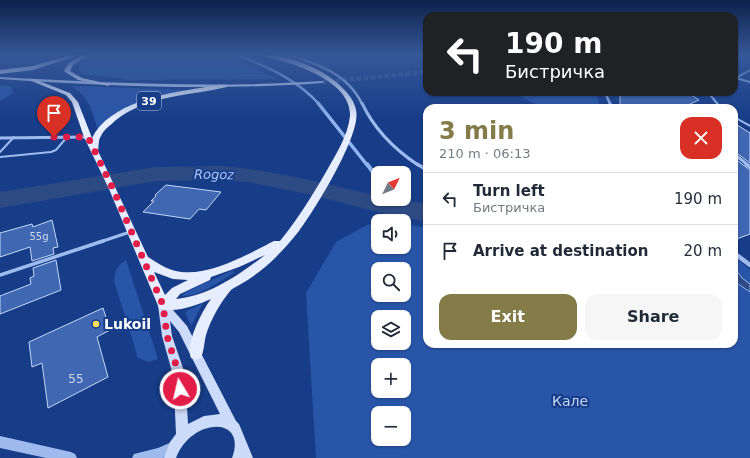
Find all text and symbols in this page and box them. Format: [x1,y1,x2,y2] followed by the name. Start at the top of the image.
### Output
[505,27,602,60] text: 190 m
[439,28,491,80] icon: left
[505,61,605,82] text: Бистричка
[137,92,161,110] road number: 39
[37,96,71,137] pin
[43,102,65,124] icon: arrive
[439,117,514,145] text: 3 min
[680,117,722,159] button: close
[439,146,530,161] text: 210 m · 06:13
[371,166,411,206] north arrow
[371,166,411,446] map controls
[194,167,235,182] water label: Rogoz
[473,182,545,200] text: Turn left
[439,188,461,210] icon: left
[674,190,722,208] text: 190 m
[473,200,545,215] text: Бистричка
[371,214,411,254] button: sound
[29,231,49,242] house number: 55g
[439,240,461,262] icon: arrive
[473,242,648,260] text: Arrive at destination
[684,242,722,260] text: 20 m
[371,262,411,302] button: search
[439,294,577,340] button: Exit
[585,294,722,340] button: Share
[371,310,411,350] button: layers
[104,316,151,332] place label: Lukoil
[91,319,101,329] marker: Lukoil
[371,358,411,398] button: +
[159,368,201,410] position arrow
[68,372,84,386] house number: 55
[552,393,588,409] park label: Кале
[371,406,411,446] button: −

